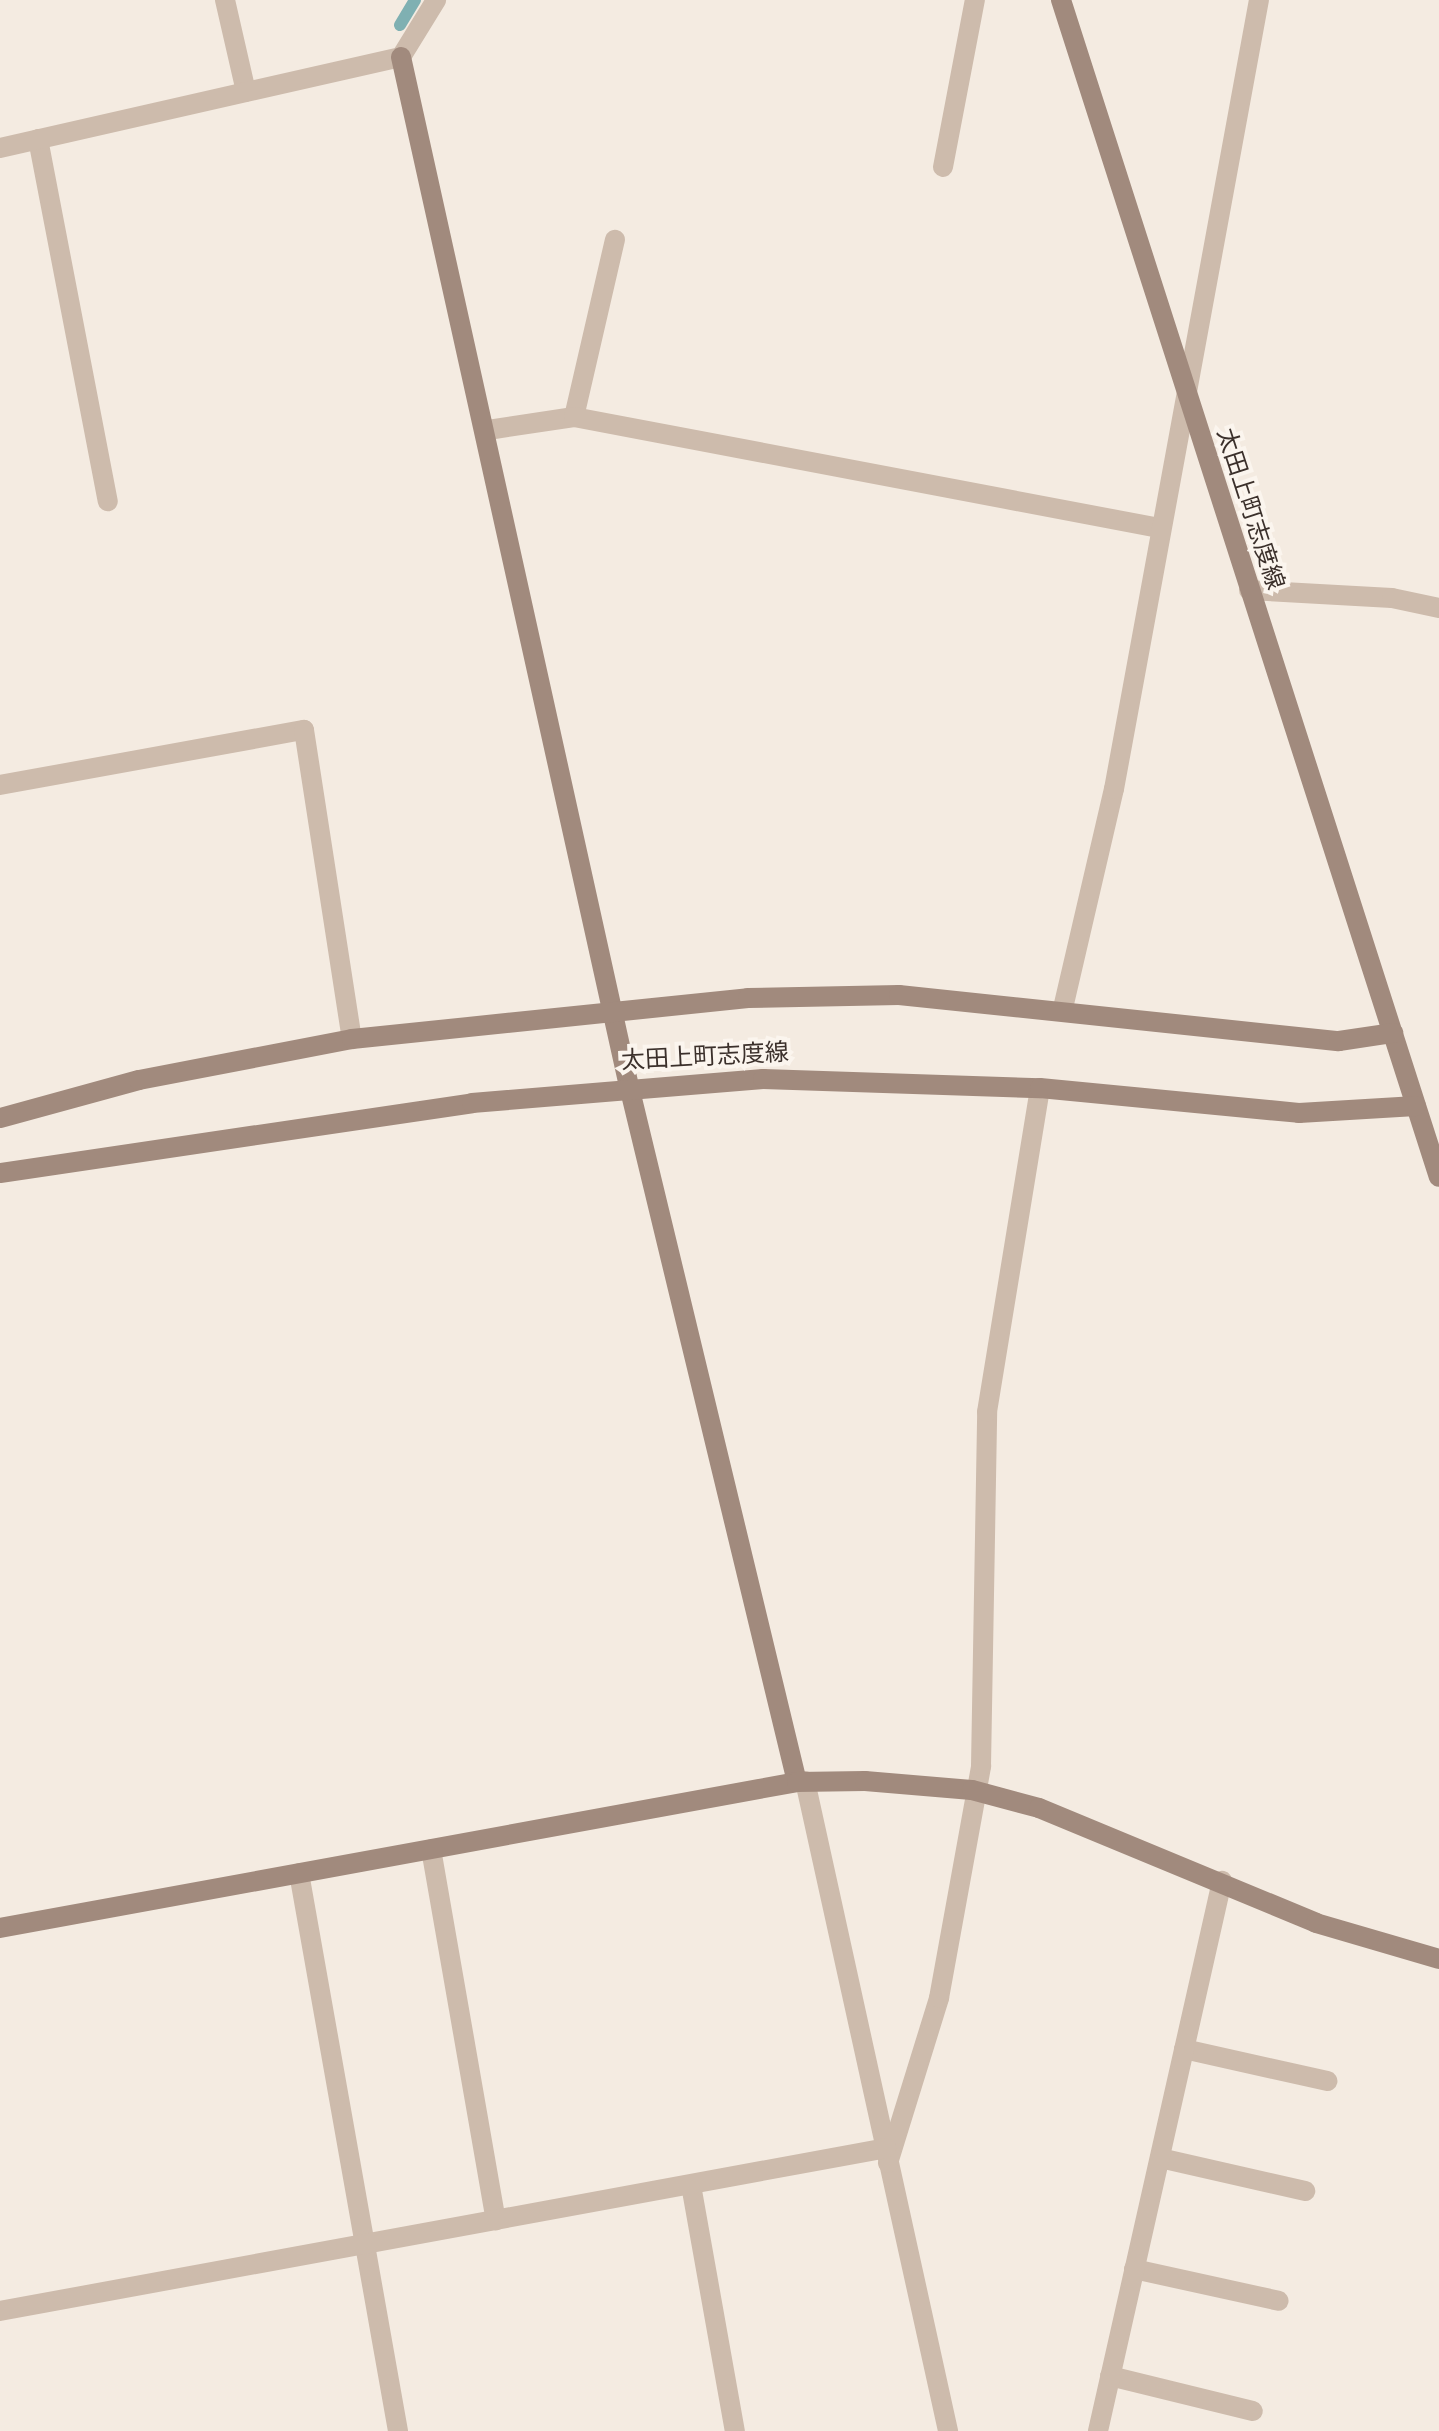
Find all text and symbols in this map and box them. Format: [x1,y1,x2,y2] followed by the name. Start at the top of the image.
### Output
[1210,425,1290,593] street label: 太田上町志度線
[620,1038,790,1076] street label: 太田上町志度線

